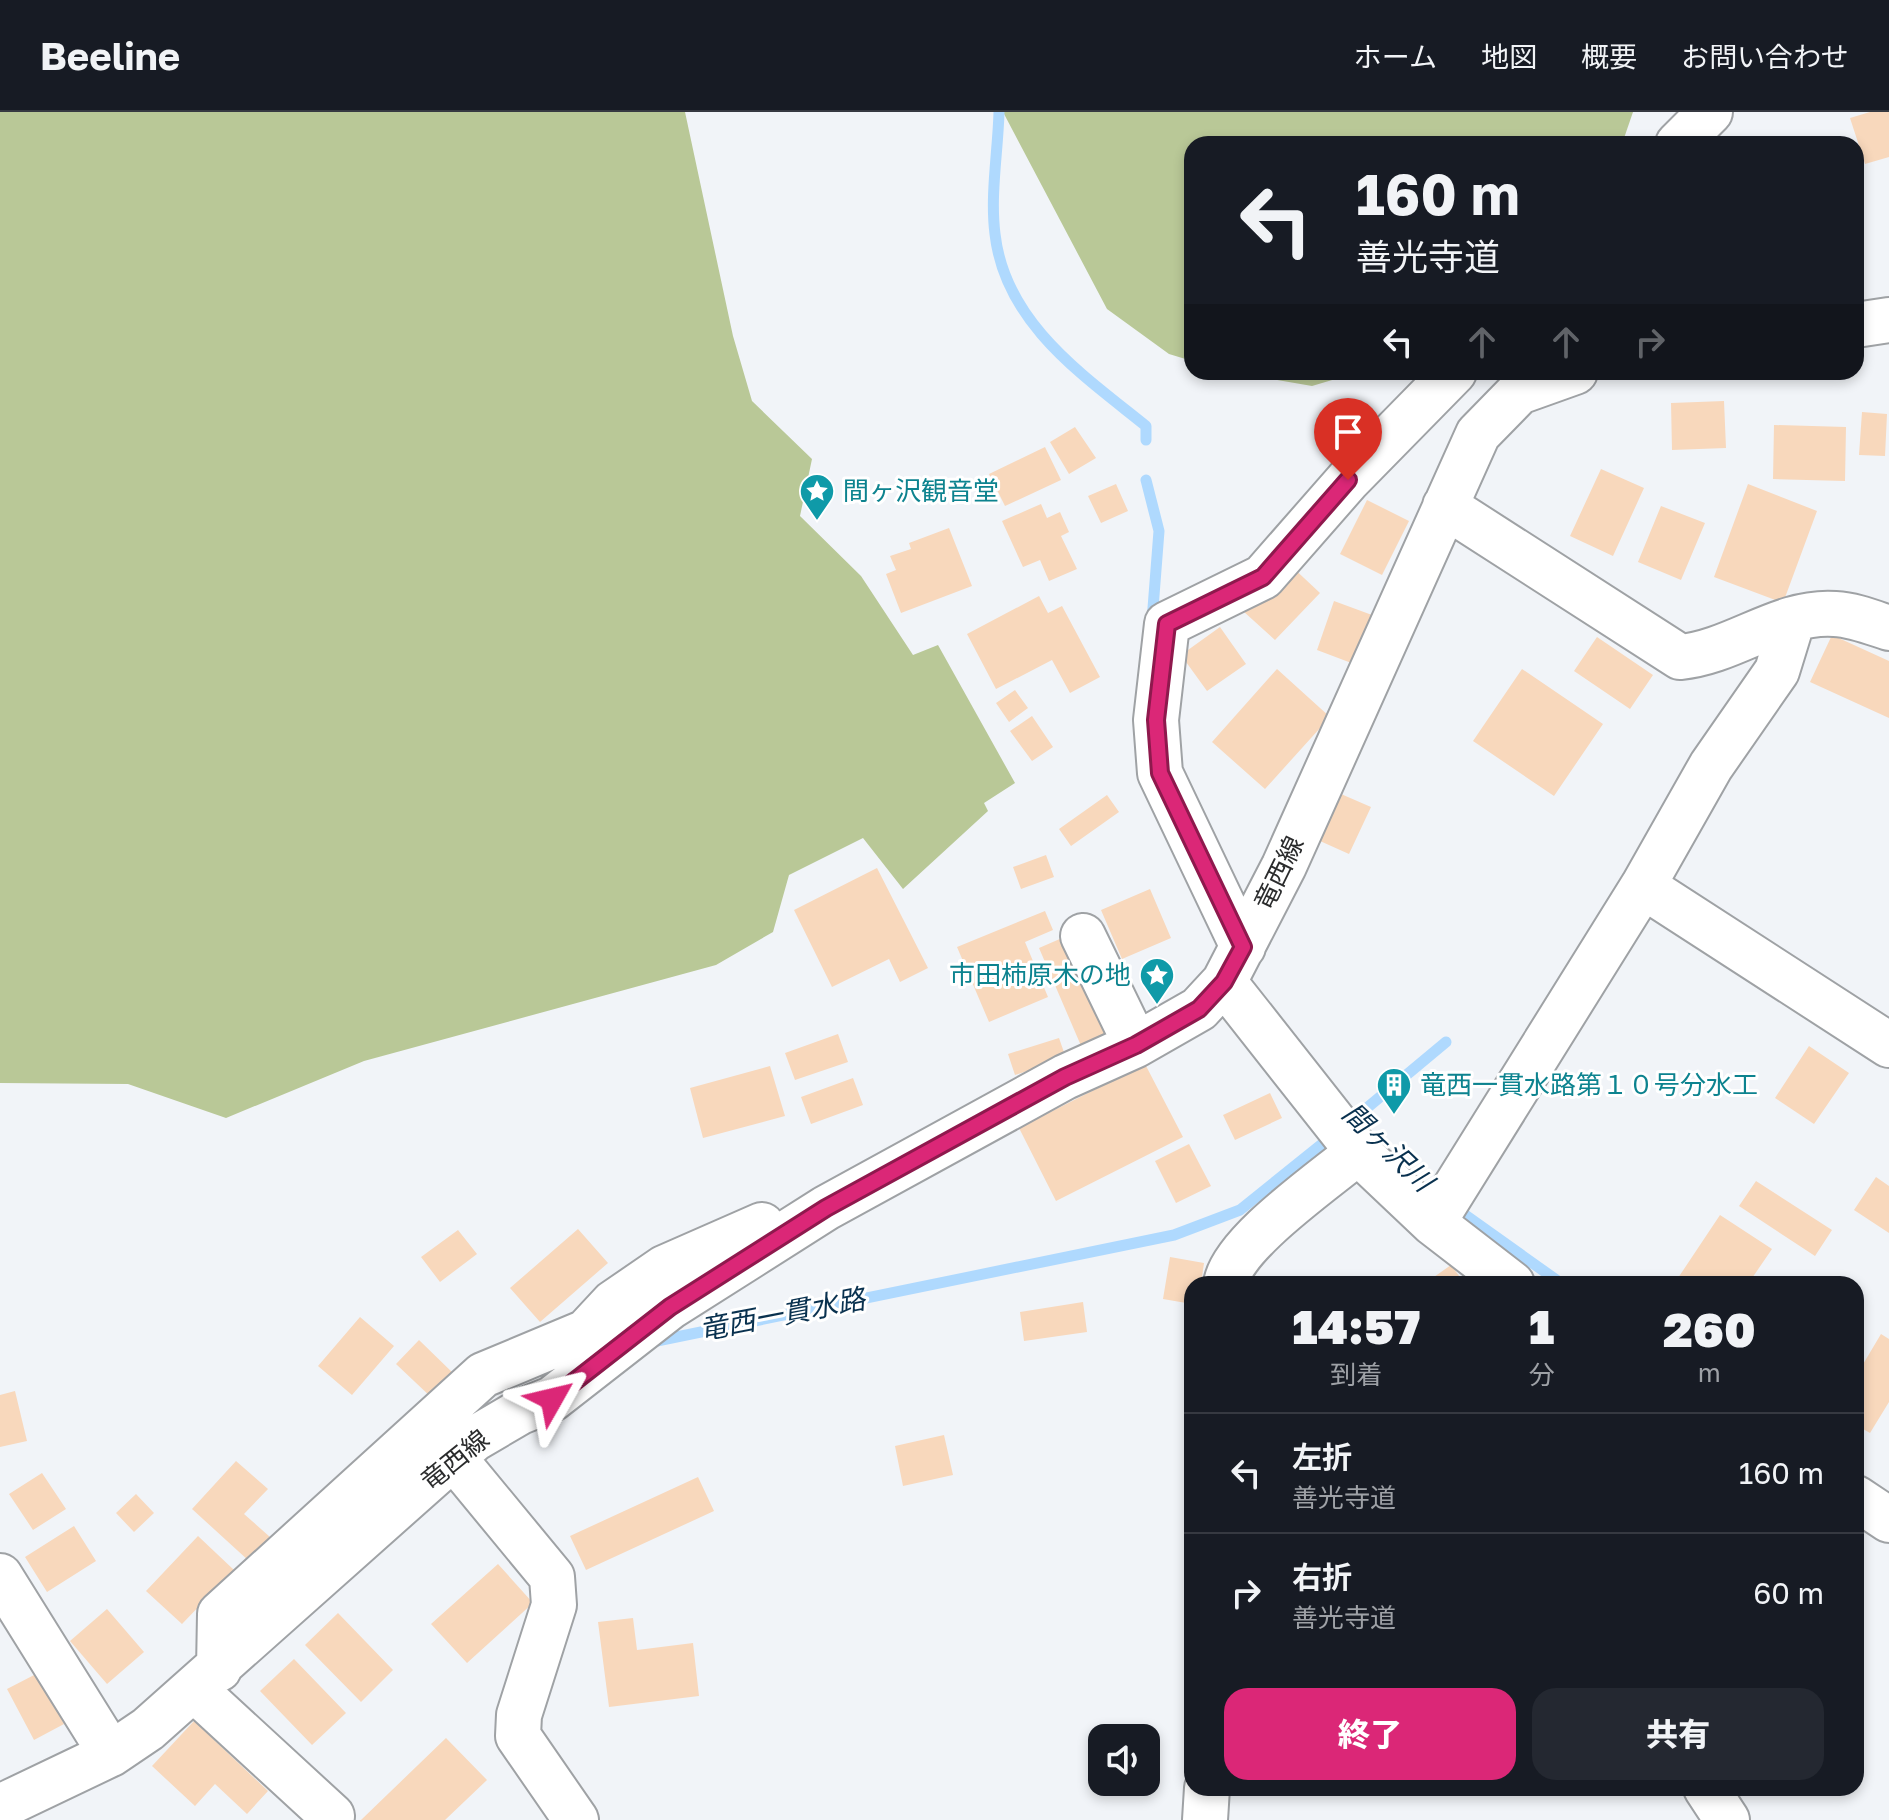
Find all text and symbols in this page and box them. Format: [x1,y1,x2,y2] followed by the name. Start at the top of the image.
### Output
[40,33,180,78] text: Beeline
[1354,40,1437,73] text: ホーム
[1481,40,1537,73] text: 地図
[1581,40,1637,73] text: 概要
[1681,40,1849,73] text: お問い合わせ
[1356,160,1520,227] text: 160 m
[1224,168,1328,272] icon: left
[1356,235,1500,278] text: 善光寺道
[1376,320,1420,364] icon: left
[1460,320,1504,364] icon: ahead
[1544,320,1588,364] icon: ahead
[1628,320,1672,364] icon: right
[1314,398,1382,480] pin
[1326,410,1370,454] icon: arrive
[798,472,836,522] place icon: 間ヶ沢観音堂
[843,475,999,506] place label: 間ヶ沢観音堂
[1248,831,1310,915] street label: 竜西線
[1138,956,1176,1006] place icon: 市田柿原木の地
[949,959,1131,990] place label: 市田柿原木の地
[1375,1066,1413,1116] building icon: 竜西一貫水路第１０号分水工
[1420,1069,1758,1100] place label: 竜西一貫水路第１０号分水工
[1337,1096,1442,1199] water label: 間ヶ沢川
[696,1281,869,1346] water label: 竜西一貫水路
[1292,1297,1420,1355] text: 14:57
[1529,1297,1554,1355] text: 1
[1663,1300,1756,1358] text: 260
[510,1357,594,1441] position arrow
[1698,1357,1721,1388] text: m
[1330,1359,1382,1390] text: 到着
[1529,1359,1555,1390] text: 分
[415,1423,495,1496] street label: 竜西線
[1292,1439,1352,1475] text: 左折
[1224,1451,1268,1495] icon: left
[1739,1455,1824,1491] text: 160 m
[1292,1482,1396,1513] text: 善光寺道
[1292,1559,1352,1595] text: 右折
[1224,1571,1268,1615] icon: right
[1753,1575,1824,1611] text: 60 m
[1292,1602,1396,1633] text: 善光寺道
[1224,1688,1516,1780] button: 終了
[1532,1688,1824,1780] button: 共有
[1088,1724,1160,1796] map controls
[1088,1724,1160,1796] button: sound

